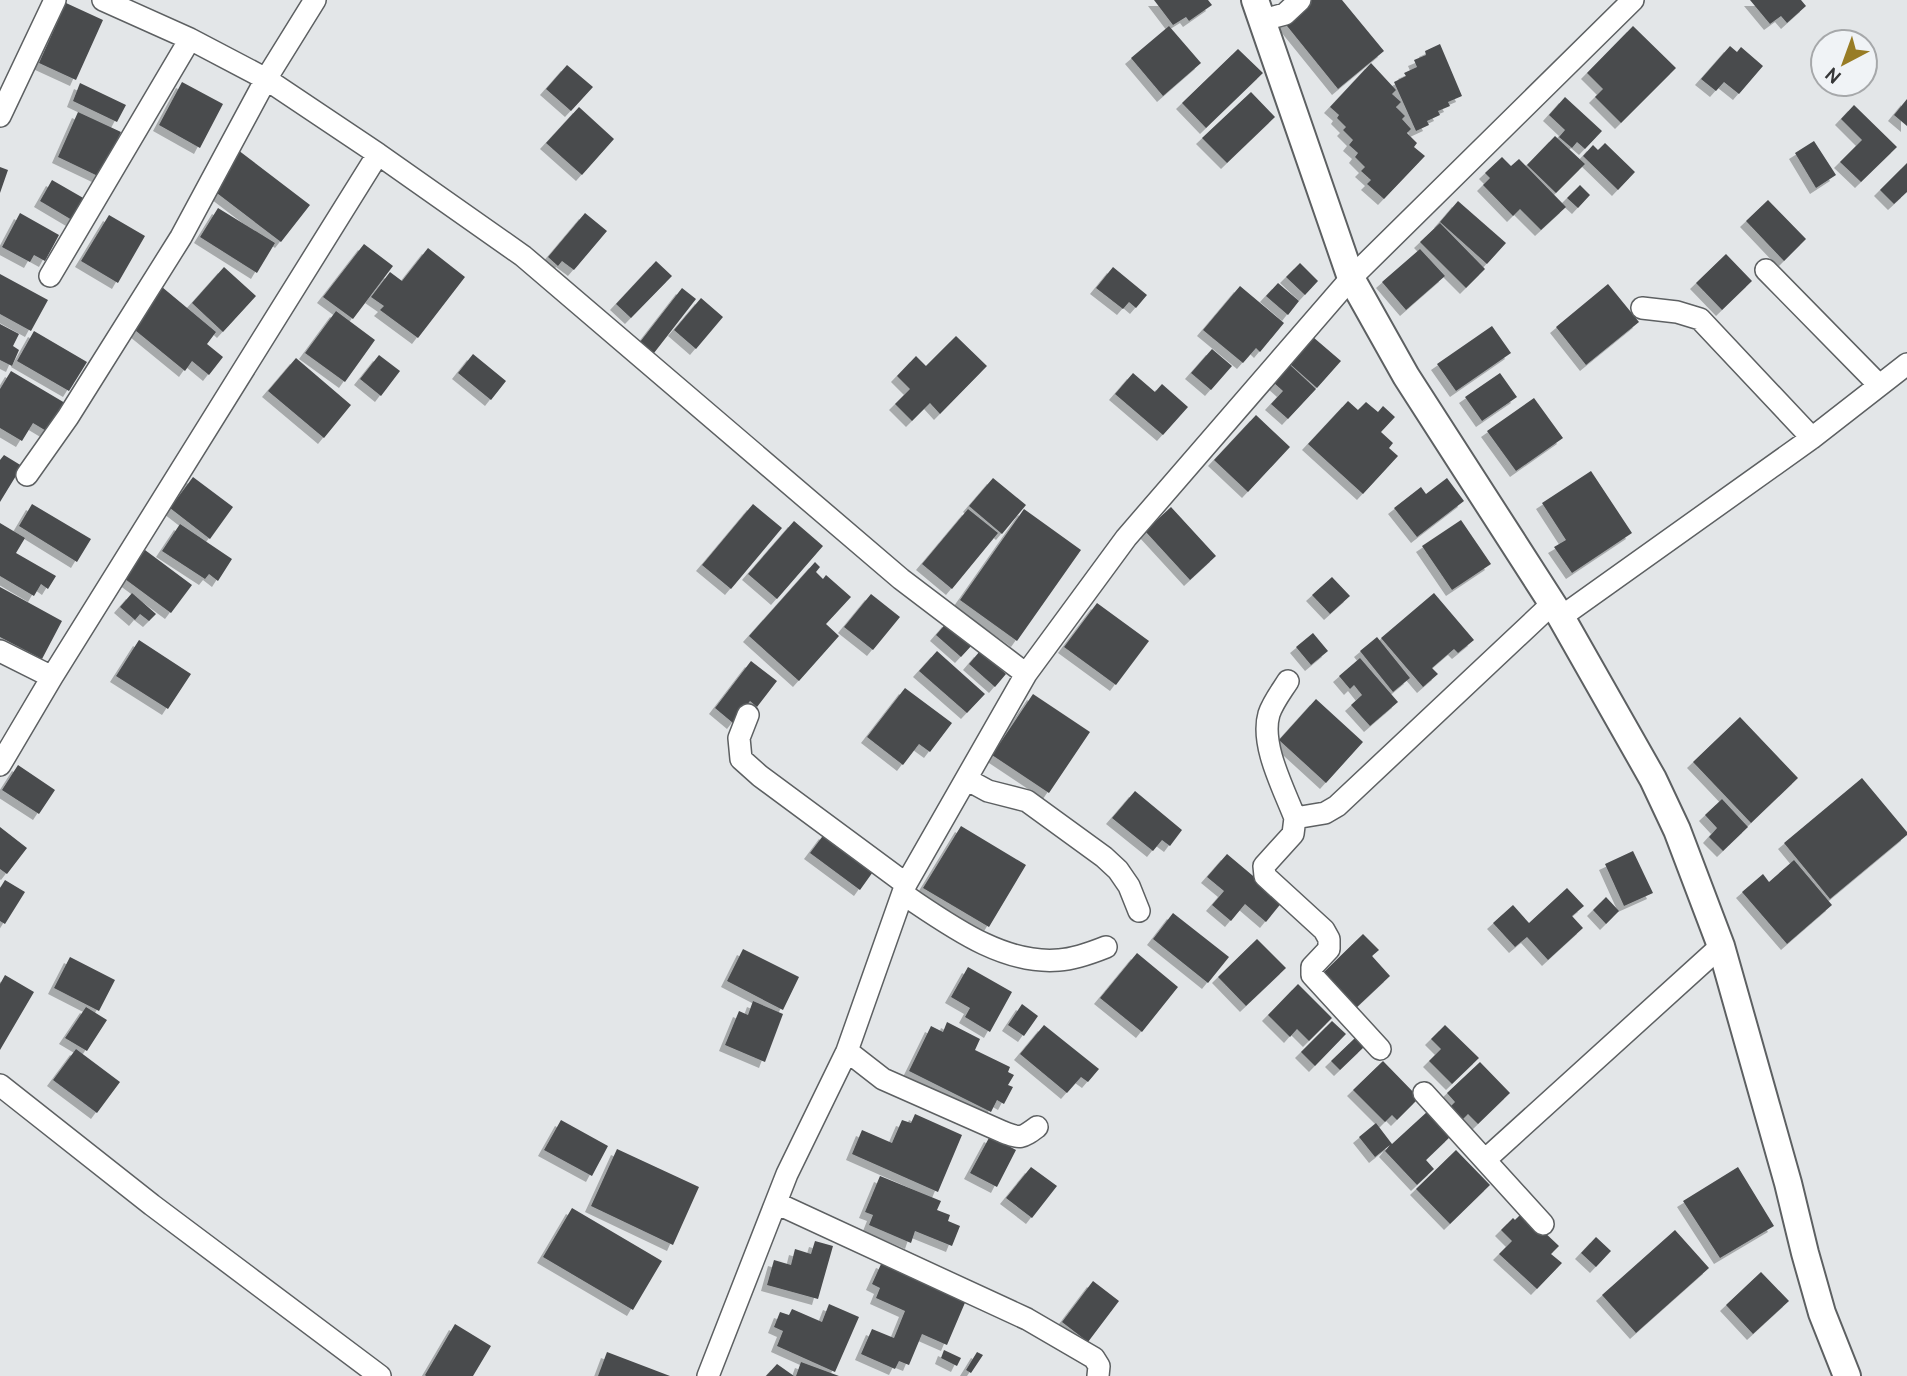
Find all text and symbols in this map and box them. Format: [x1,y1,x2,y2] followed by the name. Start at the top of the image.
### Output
[1809,28,1879,98] north arrow
[1821,62,1846,89] text: N

